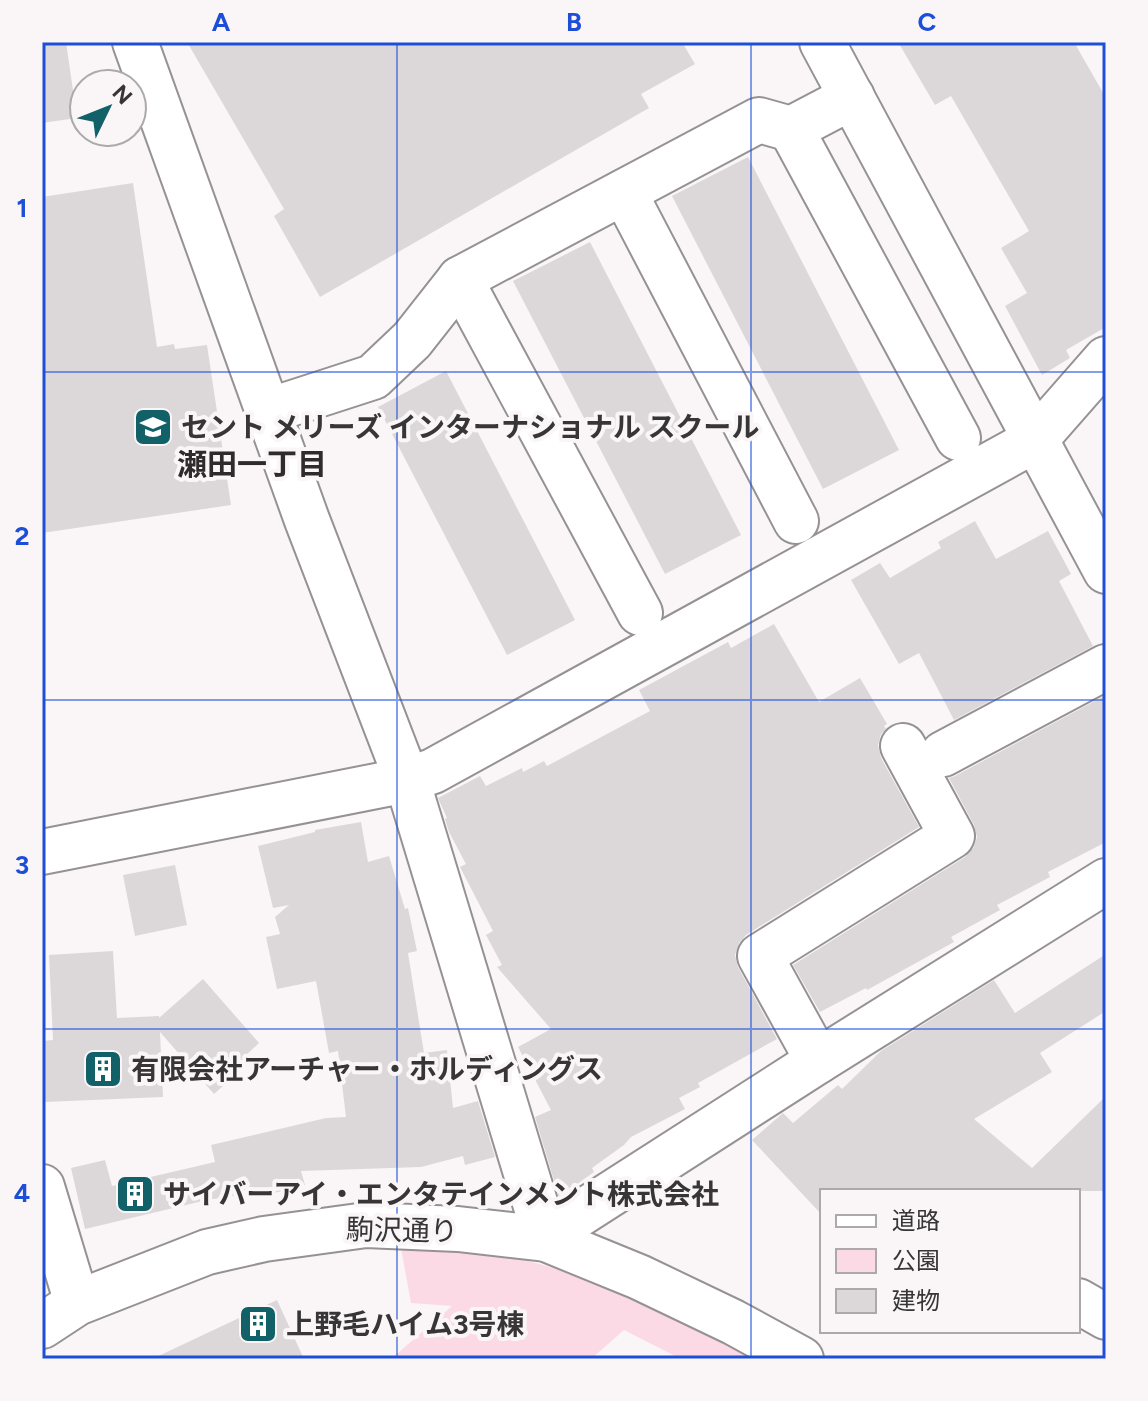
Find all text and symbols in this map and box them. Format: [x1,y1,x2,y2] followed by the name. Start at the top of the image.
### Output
[212,6,231,38] text: A
[566,6,582,38] text: B
[918,6,937,38] text: C
[68,68,148,148] north arrow
[107,79,138,110] text: N
[17,192,27,224] text: 1
[132,406,174,448] school or university icon: セント メリーズ インターナショナル スクール
[181,410,760,444] place label: セント メリーズ インターナショナル スクール
[177,446,327,483] district label: 瀬田一丁目
[14,520,30,552] text: 2
[15,849,29,881] text: 3
[82,1048,124,1090] building icon: 有限会社アーチャー・ホルディングス
[131,1052,603,1086] place label: 有限会社アーチャー・ホルディングス
[114,1173,156,1215] building icon: サイバーアイ・エンタテインメント株式会社
[14,1177,30,1209] text: 4
[163,1177,719,1211] place label: サイバーアイ・エンタテインメント株式会社
[820,1189,1080,1333] legend
[892,1206,940,1235] text: 道路
[346,1212,458,1248] street label: 駒沢通り
[892,1246,940,1275] text: 公園
[892,1286,940,1315] text: 建物
[237,1303,279,1345] building icon: 上野毛ハイム3号棟
[286,1307,524,1341] place label: 上野毛ハイム3号棟

